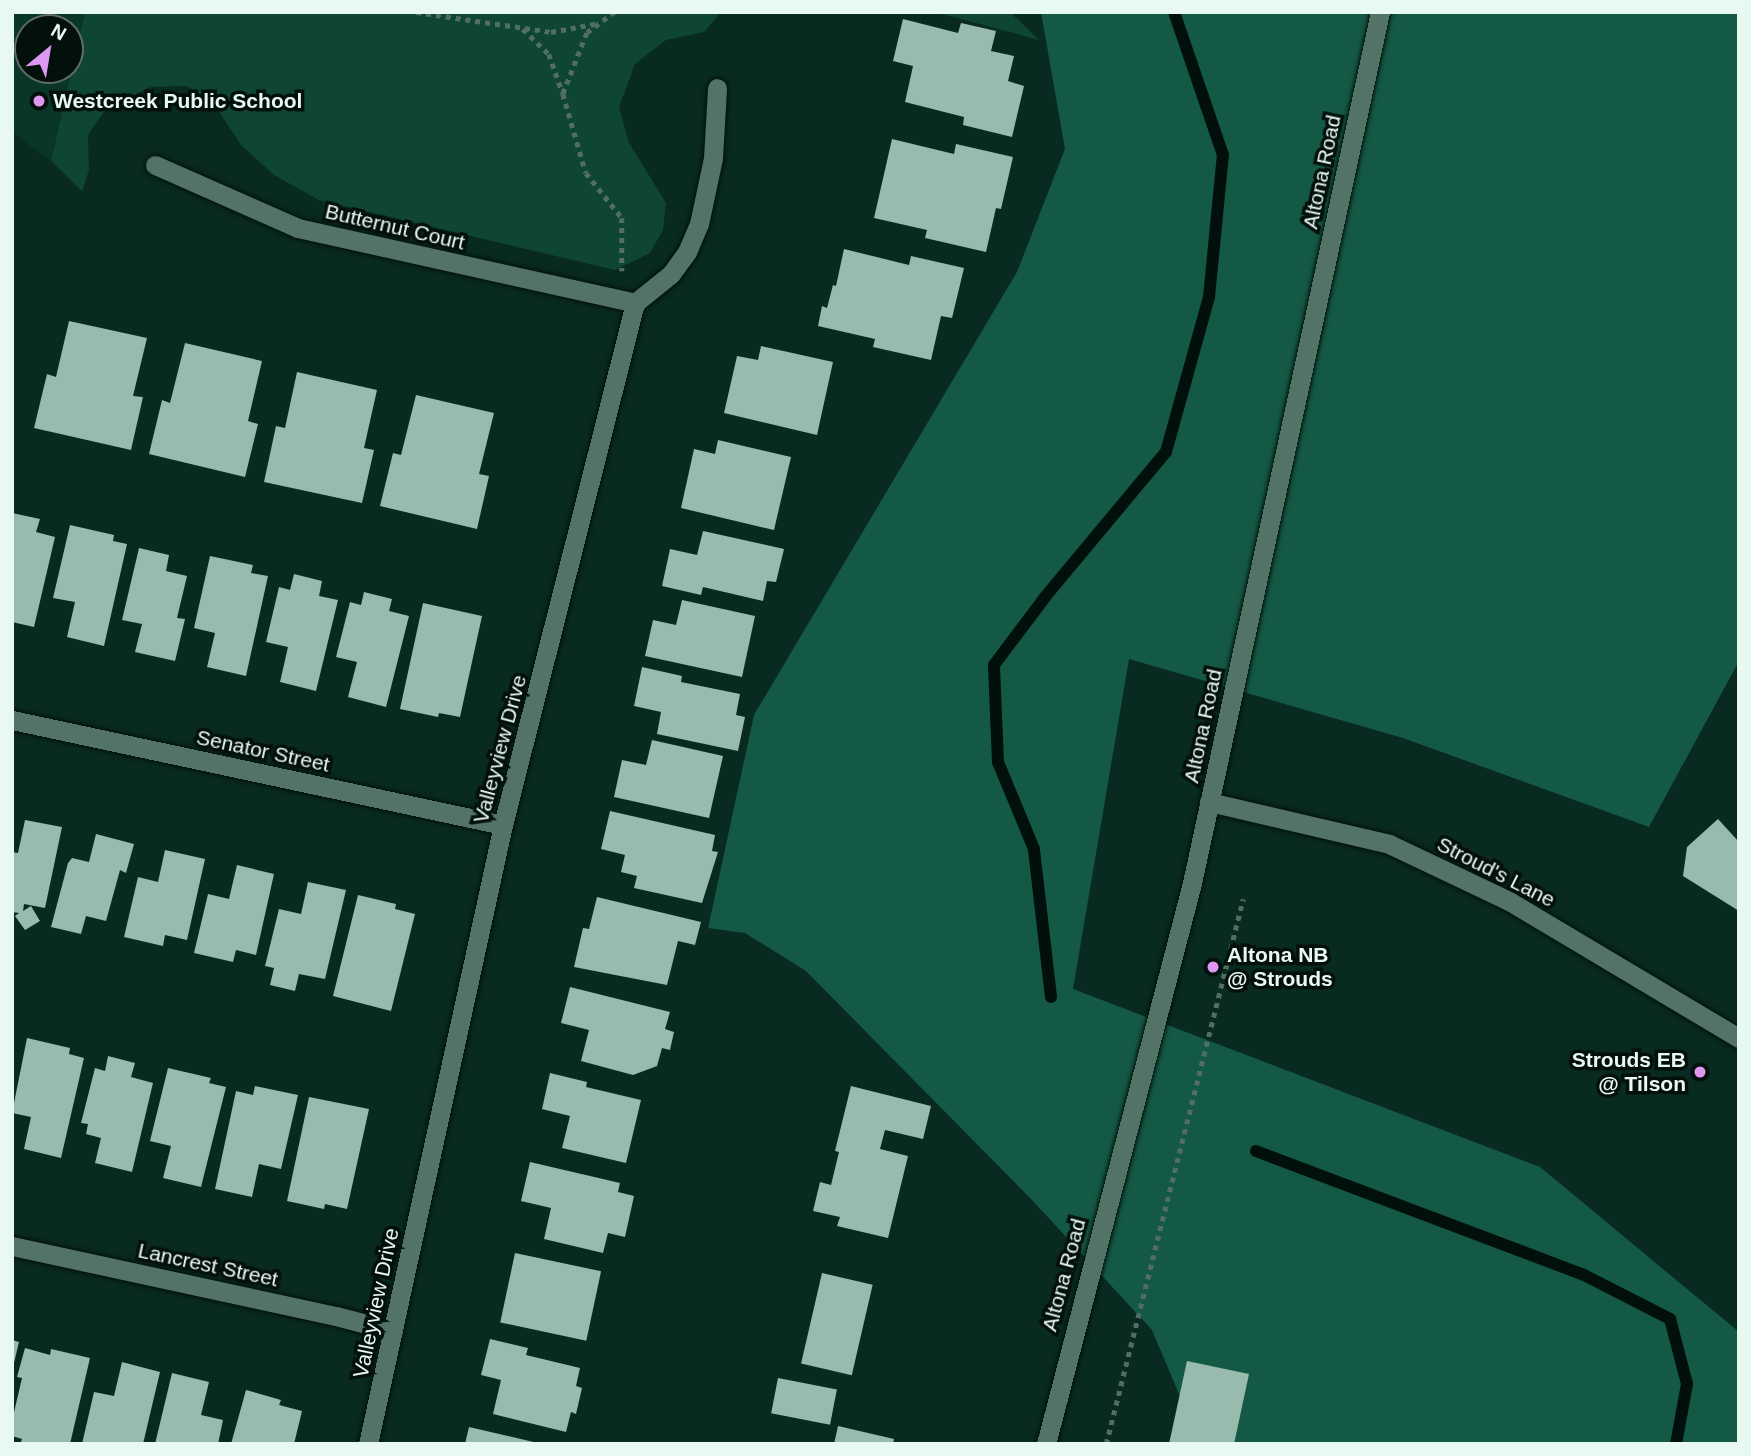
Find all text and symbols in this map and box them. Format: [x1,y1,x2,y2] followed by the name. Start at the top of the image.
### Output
[14,14,84,84] north arrow
[48,20,70,45] text: N
[53,88,302,114] place label: Westcreek Public School
[31,93,47,109] marker: Westcreek Public School
[1298,113,1346,231] street label: Altona Road
[323,199,467,255] street label: Butternut Court
[1179,667,1227,785] street label: Altona Road
[468,672,532,826] street label: Valleyview Drive
[194,725,332,777] street label: Senator Street
[1433,832,1559,912] street label: Stroud's Lane
[1227,942,1333,992] place label: Altona NB @ Strouds
[1205,959,1221,975] marker: Altona NB @ Strouds
[1572,1047,1686,1097] place label: Strouds EB @ Tilson
[1692,1064,1708,1080] marker: Strouds EB @ Tilson
[1037,1216,1091,1334] street label: Altona Road
[348,1226,404,1380] street label: Valleyview Drive
[136,1238,280,1292] street label: Lancrest Street

